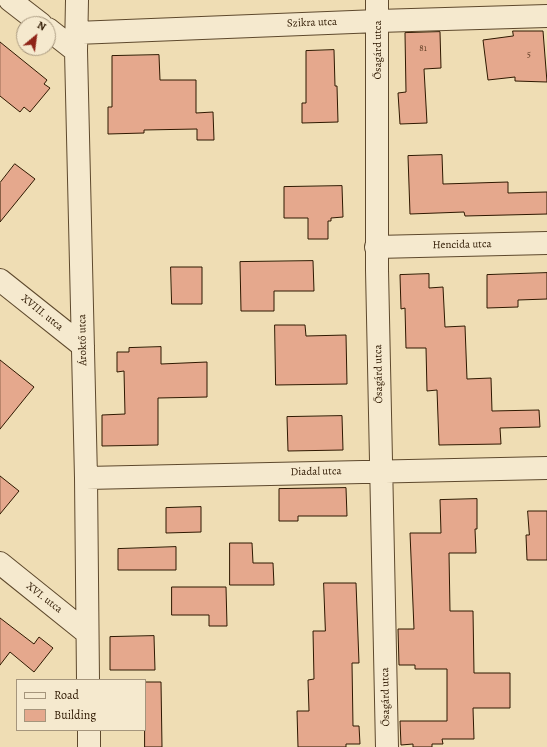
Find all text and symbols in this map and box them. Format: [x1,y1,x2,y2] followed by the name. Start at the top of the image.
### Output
[16,16,56,56] north arrow
[287,16,337,30] street label: Szikra utca
[34,17,49,34] text: N
[371,20,385,80] street label: Ősagárd utca
[419,44,427,54] house number: 81
[527,50,531,60] house number: 5
[432,238,492,252] street label: Hencida utca
[18,292,66,334] street label: XVIII. utca
[76,314,90,366] street label: Ároktő utca
[372,344,386,404] street label: Ősagárd utca
[290,465,342,479] street label: Diadal utca
[23,580,65,616] street label: XVI. utca
[379,667,393,727] street label: Ősagárd utca
[16,679,146,731] legend
[54,687,79,703] text: Road
[54,707,96,723] text: Building

